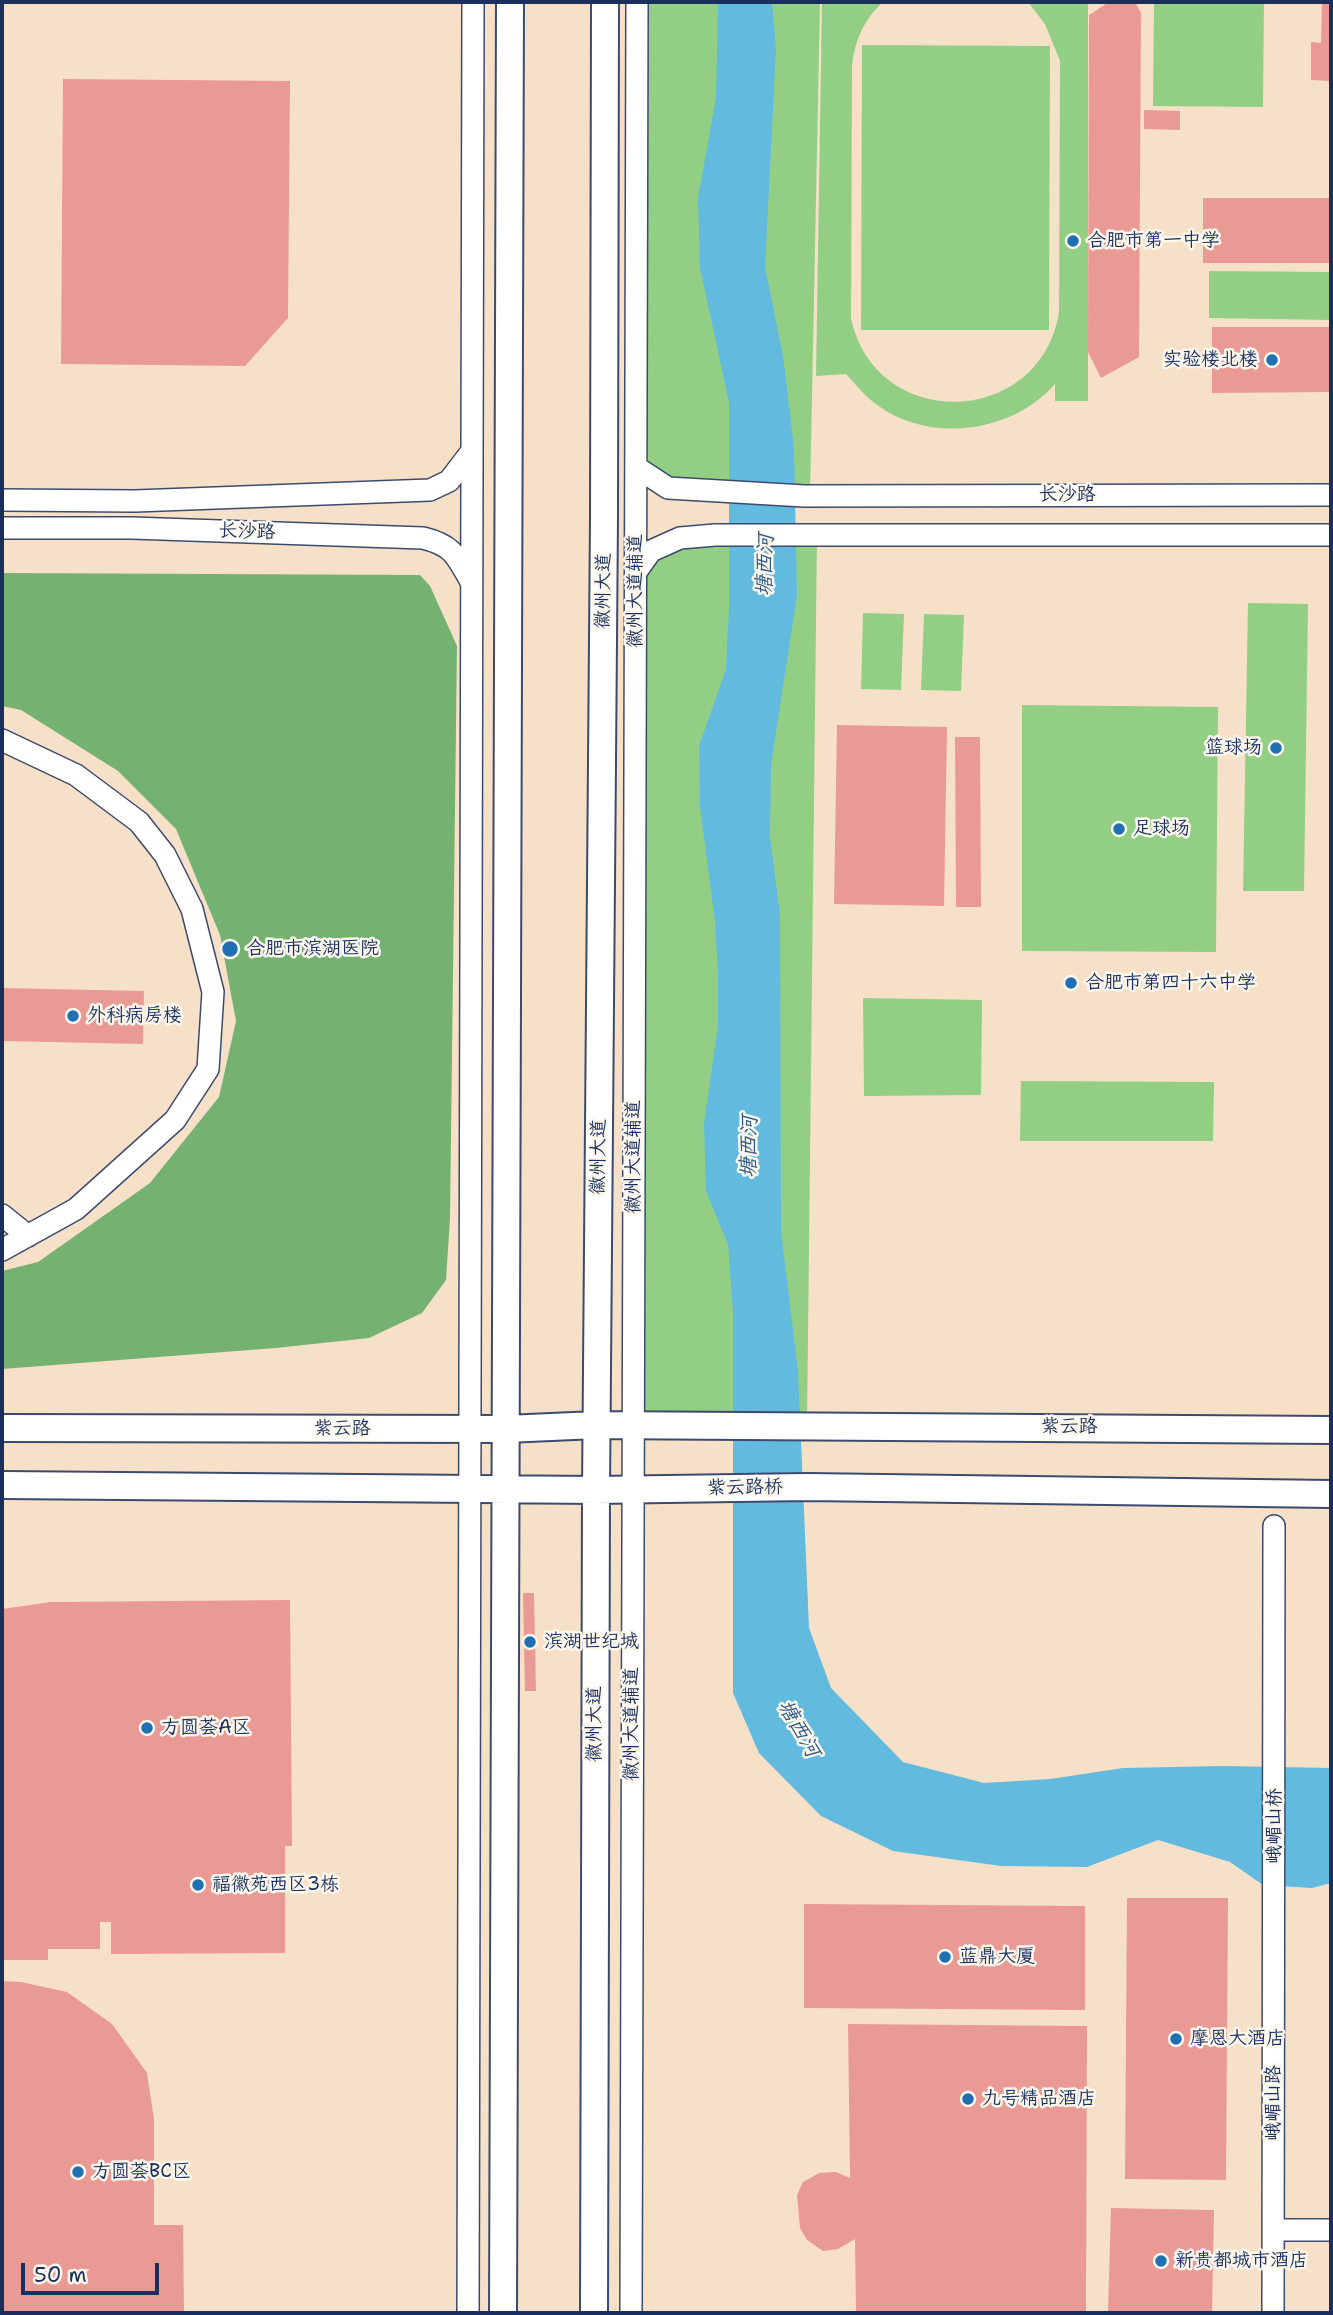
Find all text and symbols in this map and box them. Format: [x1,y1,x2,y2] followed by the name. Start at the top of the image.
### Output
[1087,230,1220,252] place label: 合肥市第一中学
[1065,233,1081,249] marker: 合肥市第一中学
[1163,349,1258,371] place label: 实验楼北楼
[1264,352,1280,368] marker: 实验楼北楼
[1039,484,1095,506] street label: 长沙路
[218,520,276,544] street label: 长沙路
[752,533,780,597] water label: 塘西河
[625,534,647,648] street label: 徽州大道辅道
[592,553,616,629] street label: 徽州大道
[1205,737,1262,759] place label: 篮球场
[1268,740,1284,756] marker: 篮球场
[1133,818,1190,840] place label: 足球场
[1111,821,1127,837] marker: 足球场
[246,938,379,960] place label: 合肥市滨湖医院
[220,939,240,959] marker: 合肥市滨湖医院
[1085,972,1256,994] place label: 合肥市第四十六中学
[1063,975,1079,991] marker: 合肥市第四十六中学
[87,1005,182,1027] place label: 外科病房楼
[65,1008,81,1024] marker: 外科病房楼
[623,1100,645,1214] street label: 徽州大道辅道
[737,1115,763,1179] water label: 塘西河
[587,1119,611,1195] street label: 徽州大道
[1041,1416,1097,1438] street label: 紫云路
[314,1418,370,1440] street label: 紫云路
[707,1476,783,1500] street label: 紫云路桥
[544,1631,639,1653] place label: 滨湖世纪城
[522,1634,538,1650] marker: 滨湖世纪城
[621,1667,643,1781] street label: 徽州大道辅道
[584,1686,606,1762] street label: 徽州大道
[771,1695,825,1763] water label: 塘西河
[161,1717,251,1739] place label: 方圆荟A区
[139,1720,155,1736] marker: 方圆荟A区
[1264,1788,1286,1864] street label: 峨嵋山桥
[212,1874,339,1896] place label: 福徽苑西区3栋
[190,1877,206,1893] marker: 福徽苑西区3栋
[959,1946,1035,1968] place label: 蓝鼎大厦
[937,1949,953,1965] marker: 蓝鼎大厦
[1190,2028,1285,2050] place label: 摩恩大酒店
[1168,2031,1184,2047] marker: 摩恩大酒店
[1263,2065,1285,2141] street label: 峨嵋山路
[982,2088,1096,2110] place label: 九号精品酒店
[960,2091,976,2107] marker: 九号精品酒店
[92,2161,191,2183] place label: 方圆荟BC区
[70,2164,86,2180] marker: 方圆荟BC区
[24,2248,163,2292] scale bar
[1175,2250,1308,2272] place label: 新贵都城市酒店
[1153,2253,1169,2269] marker: 新贵都城市酒店
[34,2261,87,2289] text: 50 m

